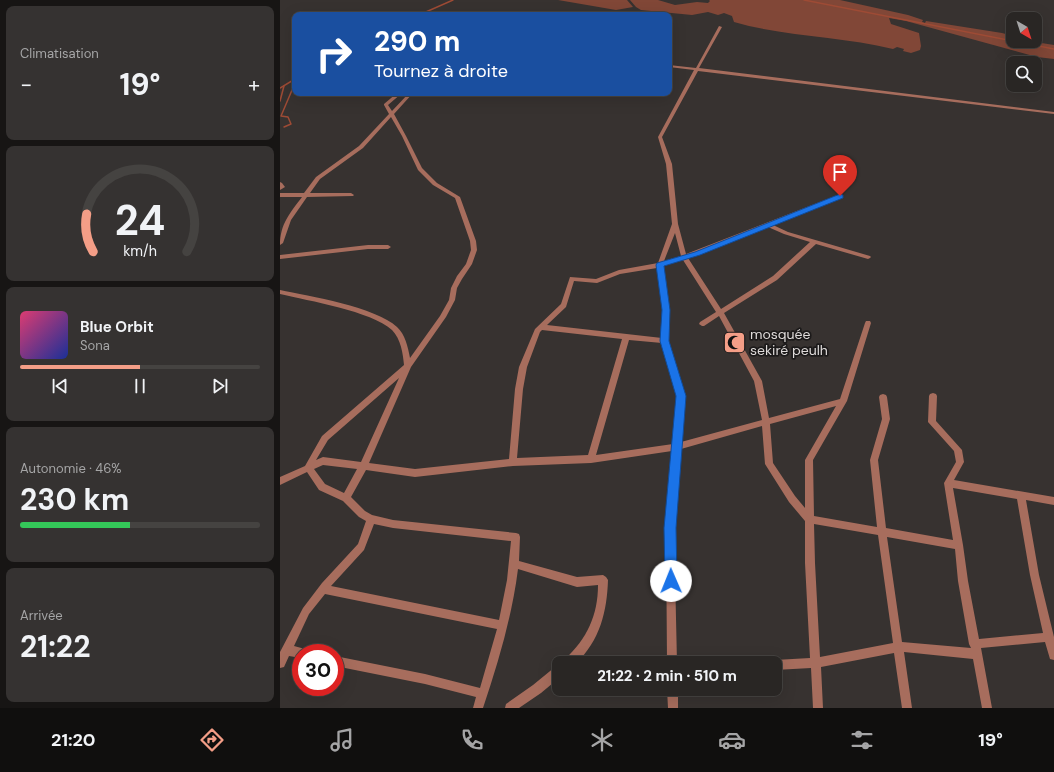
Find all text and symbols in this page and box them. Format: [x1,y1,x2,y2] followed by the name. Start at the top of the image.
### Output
[1006,12,1042,48] north arrow
[1006,12,1042,92] map controls
[374,23,460,60] text: 290 m
[308,28,360,80] icon: right
[20,45,99,62] text: Climatisation
[1006,56,1042,92] button: search
[374,59,508,83] text: Tournez à droite
[120,65,160,104] text: 19°
[20,70,32,99] text: −
[248,70,260,99] text: +
[823,155,857,196] pin
[829,161,851,183] icon: arrive
[115,193,165,247] text: 24
[123,241,157,259] text: km/h
[80,317,154,337] text: Blue Orbit
[750,325,828,359] place label: mosquée sekiré peulh
[722,329,748,355] mosque icon: mosquée sekiré peulh
[80,337,110,354] text: Sona
[49,375,71,397] icon: previous
[129,375,151,397] icon: pause
[209,375,231,397] icon: next
[20,460,121,477] text: Autonomie · 46%
[20,480,129,519] text: 230 km
[650,560,692,602] position arrow
[20,607,63,624] text: Arrivée
[20,627,90,666] text: 21:22
[292,644,344,696] speed limit sign: 30
[597,666,737,686] text: 21:22 · 2 min · 510 m
[198,726,226,754] icon: directions
[328,726,356,754] icon: music
[458,726,486,754] icon: phone
[588,726,616,754] icon: climate
[718,726,746,754] icon: car
[848,726,876,754] icon: filters
[51,728,96,752] text: 21:20
[978,728,1003,752] text: 19°

